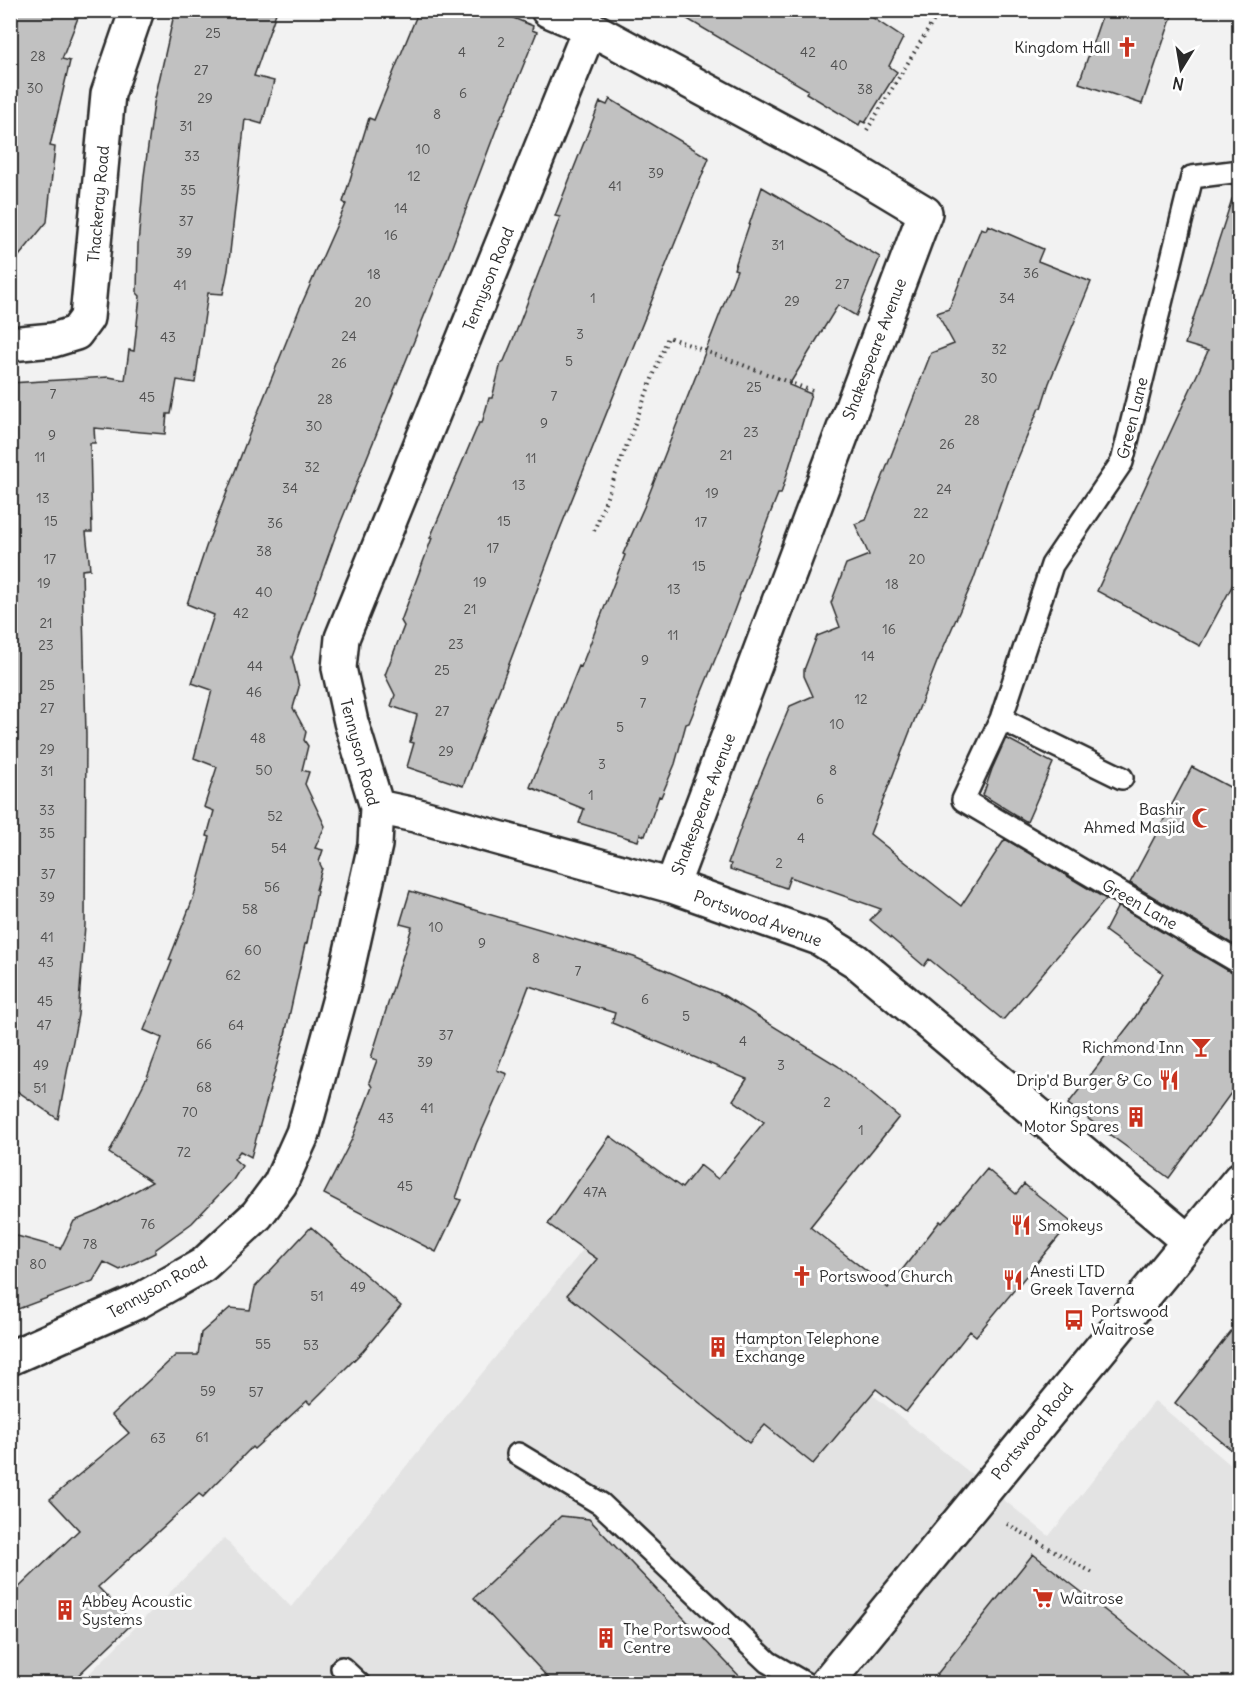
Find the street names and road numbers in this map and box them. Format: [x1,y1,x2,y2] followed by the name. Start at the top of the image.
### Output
[83,145,113,263] street label: Thackeray Road
[458,224,518,334] street label: Tennyson Road
[838,275,910,423] street label: Shakespeare Avenue
[1112,375,1152,461] street label: Green Lane
[336,696,384,808] street label: Tennyson Road
[667,730,739,878] street label: Shakespeare Avenue
[1099,874,1181,934] street label: Green Lane
[691,886,825,950] street label: Portswood Avenue
[104,1252,210,1322] street label: Tennyson Road
[987,1379,1077,1483] street label: Portswood Road

